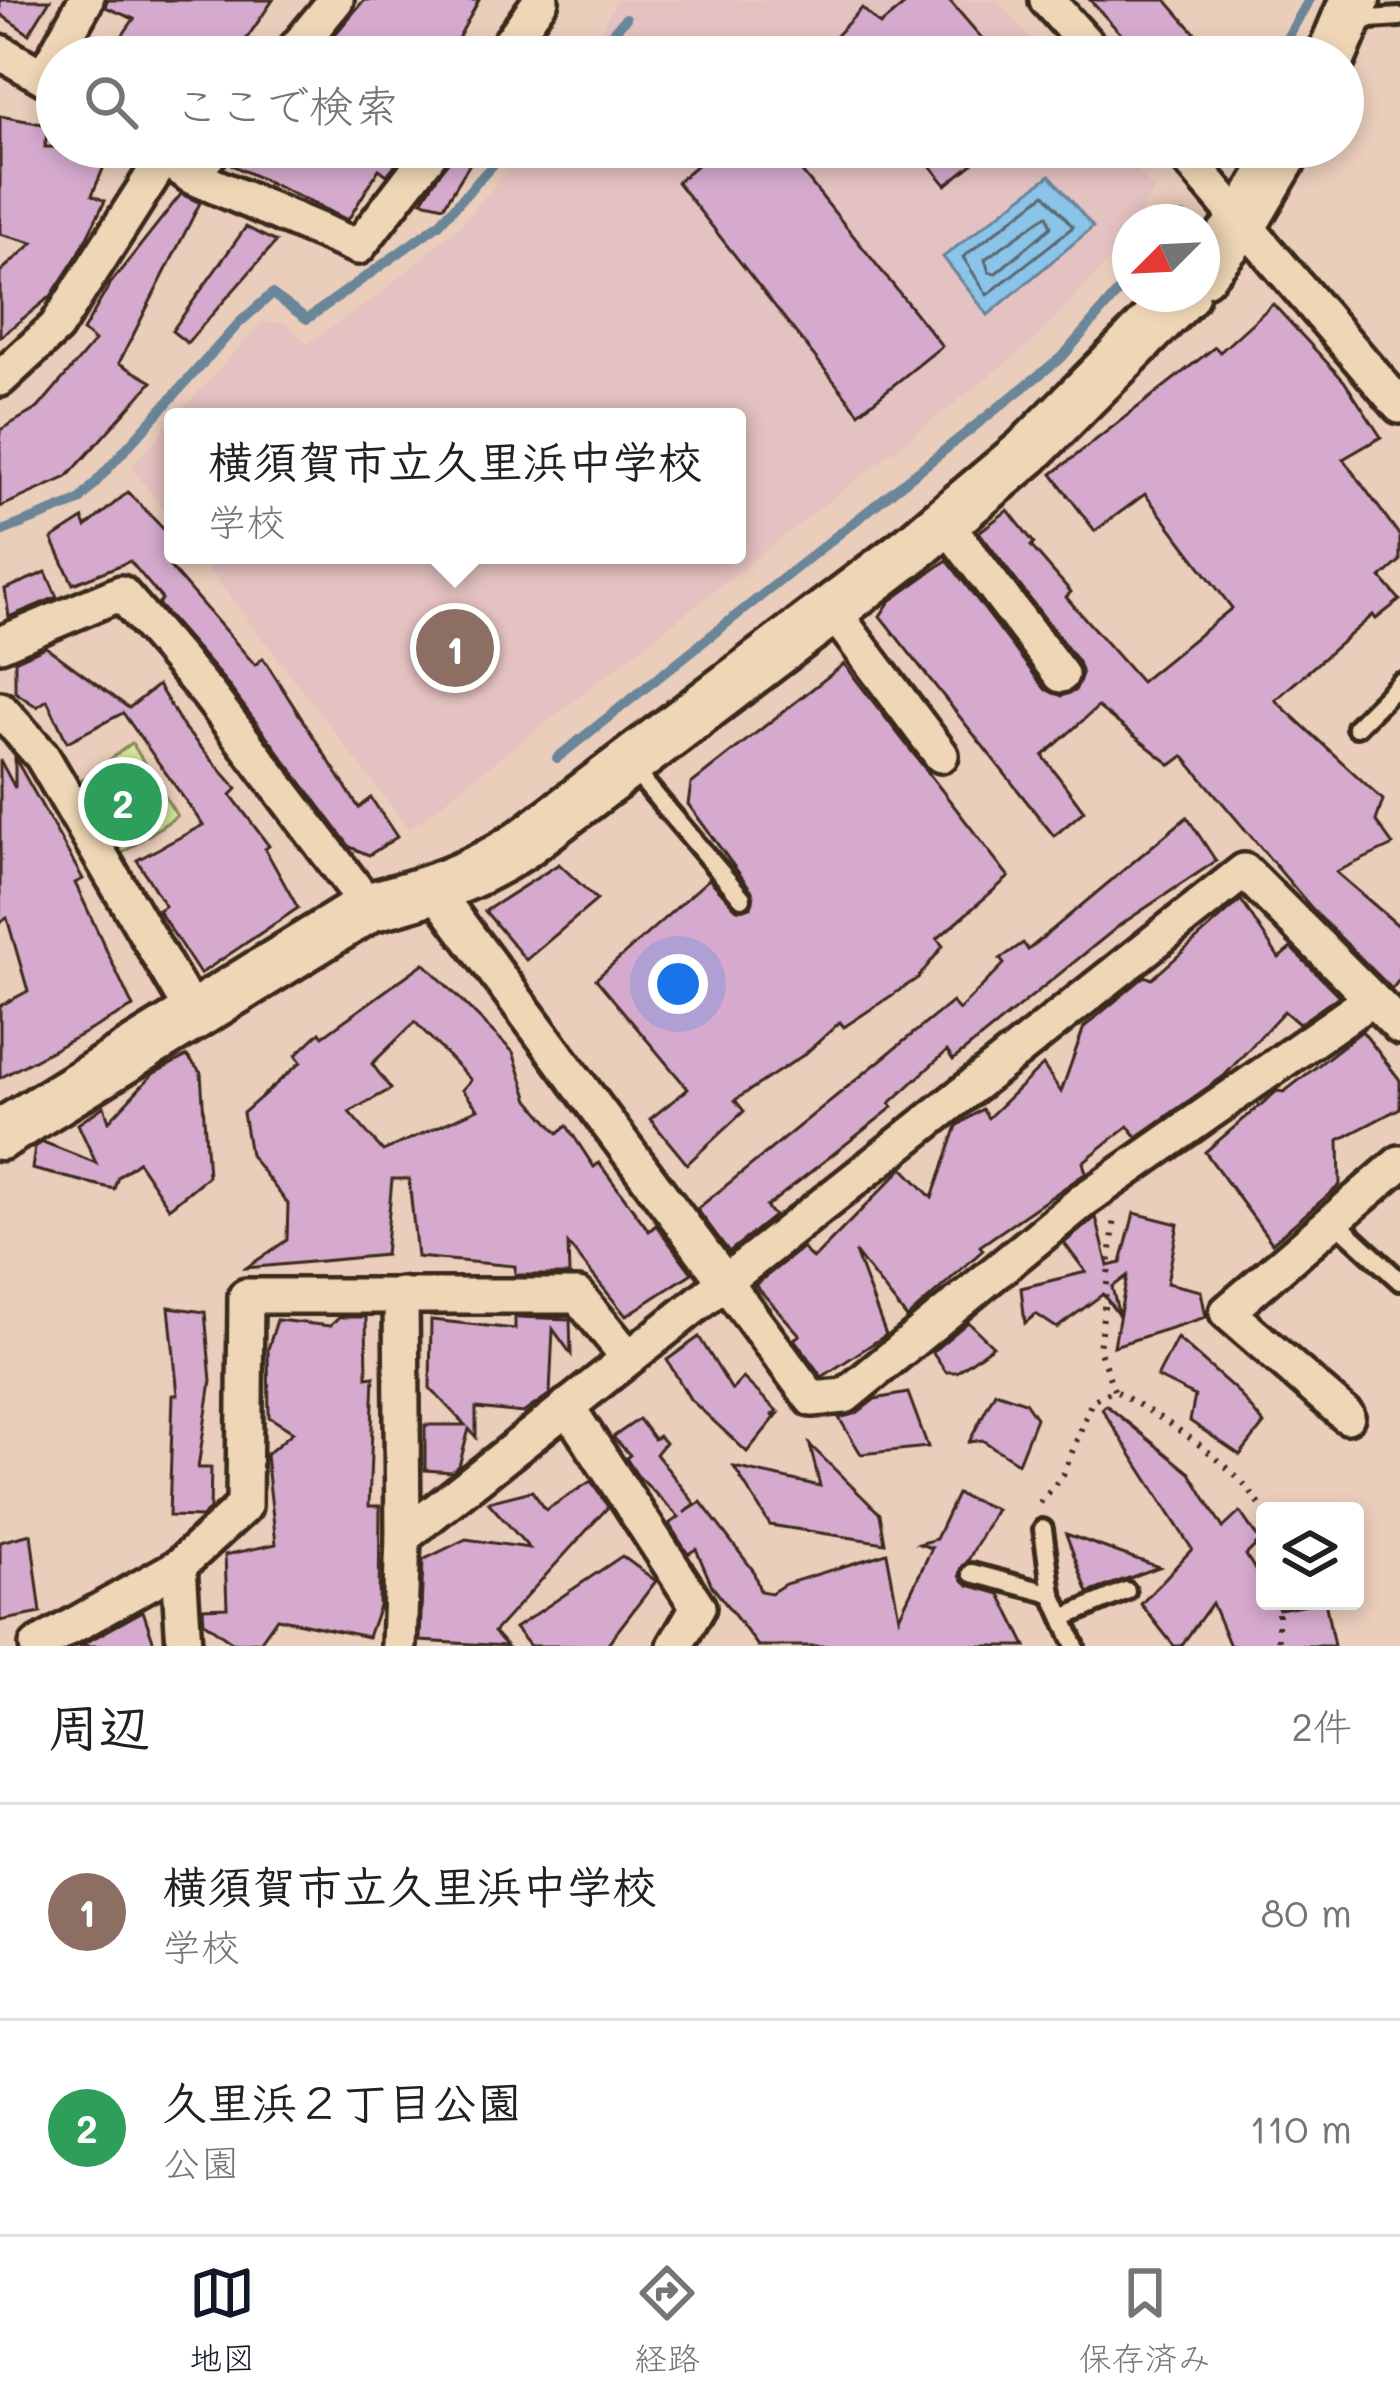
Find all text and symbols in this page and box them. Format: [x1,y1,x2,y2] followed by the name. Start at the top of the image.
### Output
[36,36,1364,168] search box
[78,69,144,135] icon: search
[174,75,399,133] text: ここで検索
[1112,204,1220,312] north arrow
[164,408,746,564] popup
[207,431,703,489] text: 横須賀市立久里浜中学校
[207,495,286,546] text: 学校
[416,603,494,693] pin: 1
[84,757,162,847] pin: 2
[648,954,708,1014] your location
[1256,1502,1364,1610] map controls
[1256,1502,1364,1610] button: layers
[48,1692,150,1759] text: 周辺
[1291,1700,1352,1751] text: 2件
[162,1856,657,1914] text: 横須賀市立久里浜中学校
[78,1886,96,1937] text: 1
[1261,1886,1352,1937] text: 80 m
[162,1920,240,1971] text: 学校
[162,2072,522,2130] text: 久里浜２丁目公園
[76,2102,98,2153] text: 2
[1250,2102,1352,2153] text: 110 m
[162,2136,240,2187] text: 公園
[189,2260,255,2380] tab: 地図
[634,2260,700,2380] tab: 経路
[1079,2260,1211,2380] tab: 保存済み

